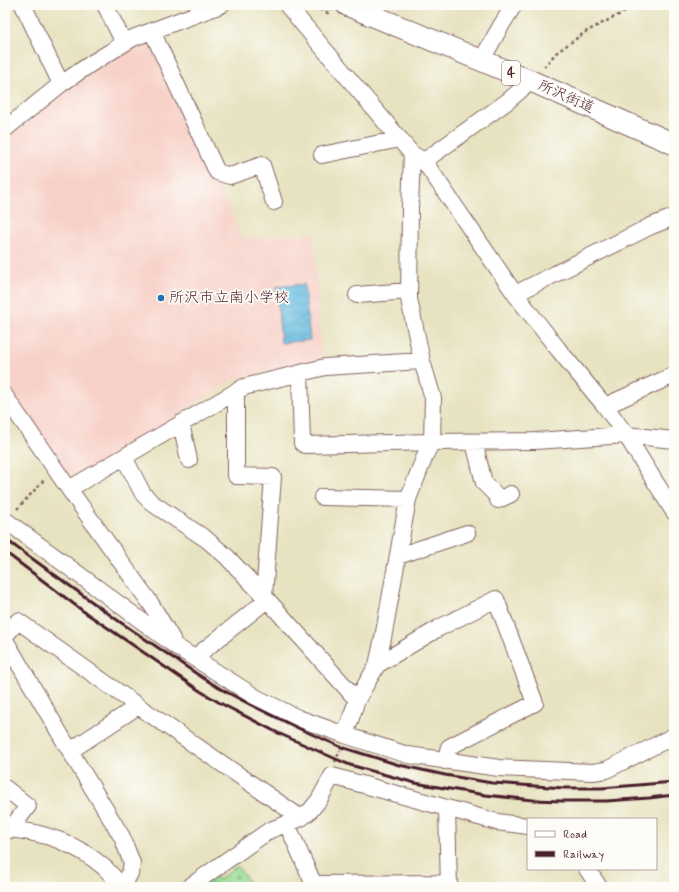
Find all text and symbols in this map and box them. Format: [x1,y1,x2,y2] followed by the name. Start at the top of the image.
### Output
[502,61,520,85] road number: 4
[535,76,597,118] street label: 所沢街道
[169,288,289,308] place label: 所沢市立南小学校
[156,293,166,303] marker: 所沢市立南小学校
[527,818,657,870] legend
[563,827,587,843] text: Road
[563,847,605,863] text: Railway

